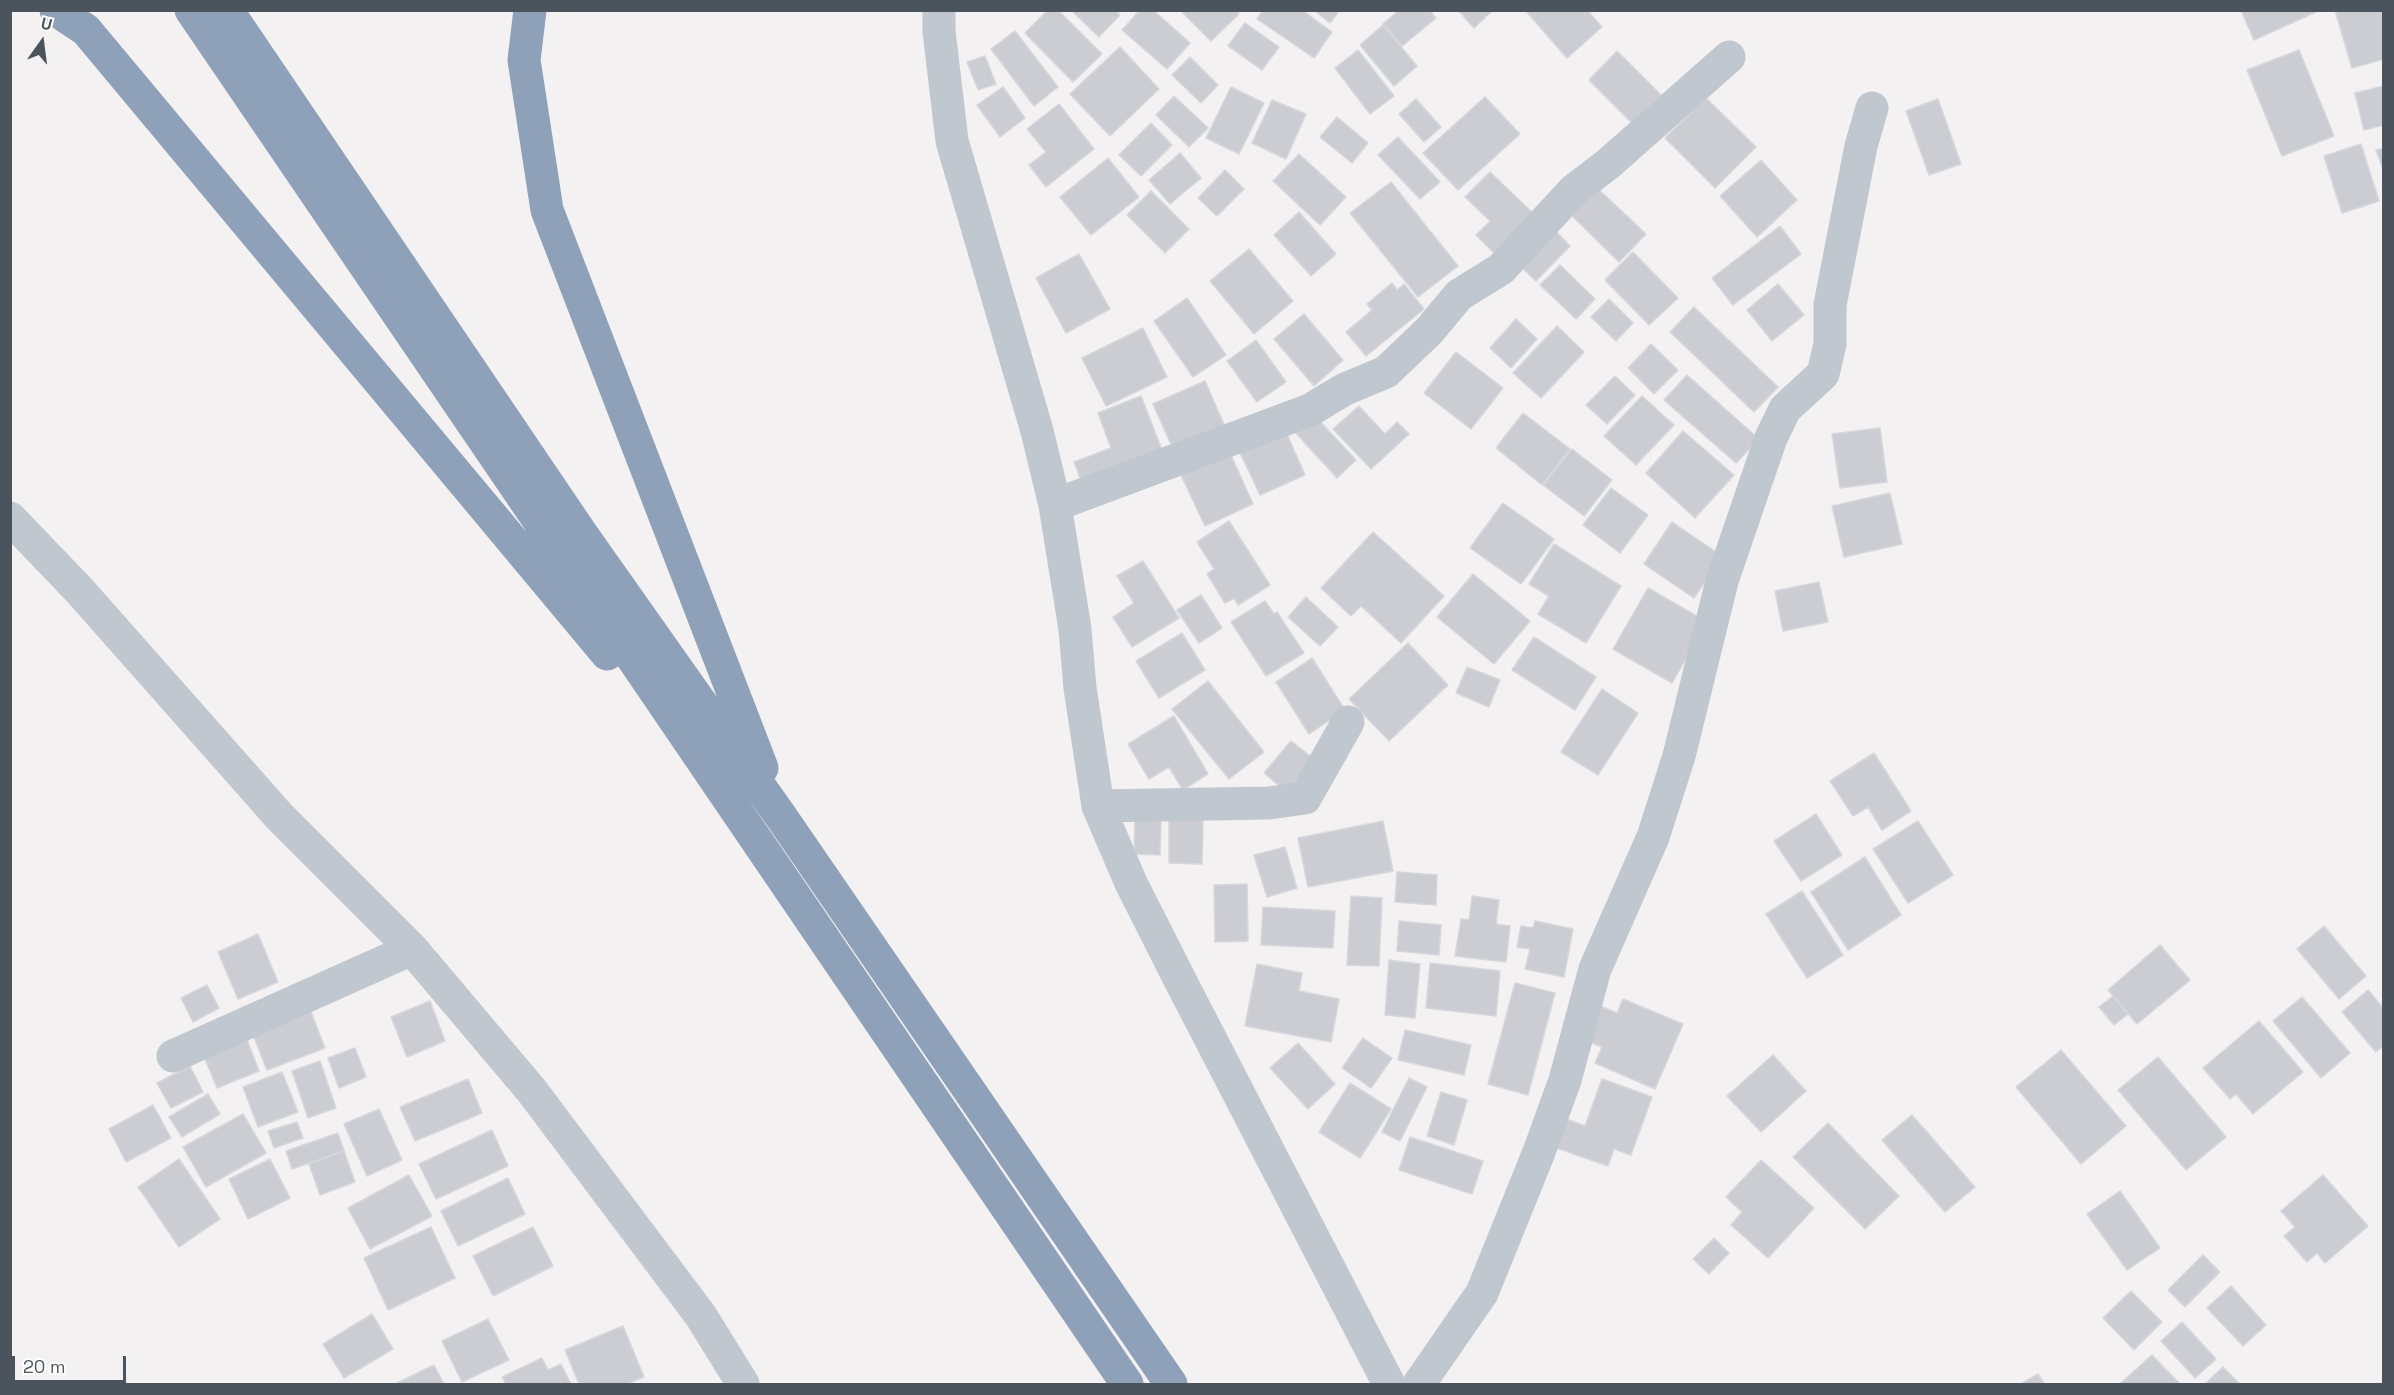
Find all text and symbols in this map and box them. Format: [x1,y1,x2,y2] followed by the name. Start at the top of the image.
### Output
[12,12,72,72] north arrow
[39,13,54,36] text: U
[15,1344,129,1382] scale bar
[23,1355,66,1378] text: 20 m

